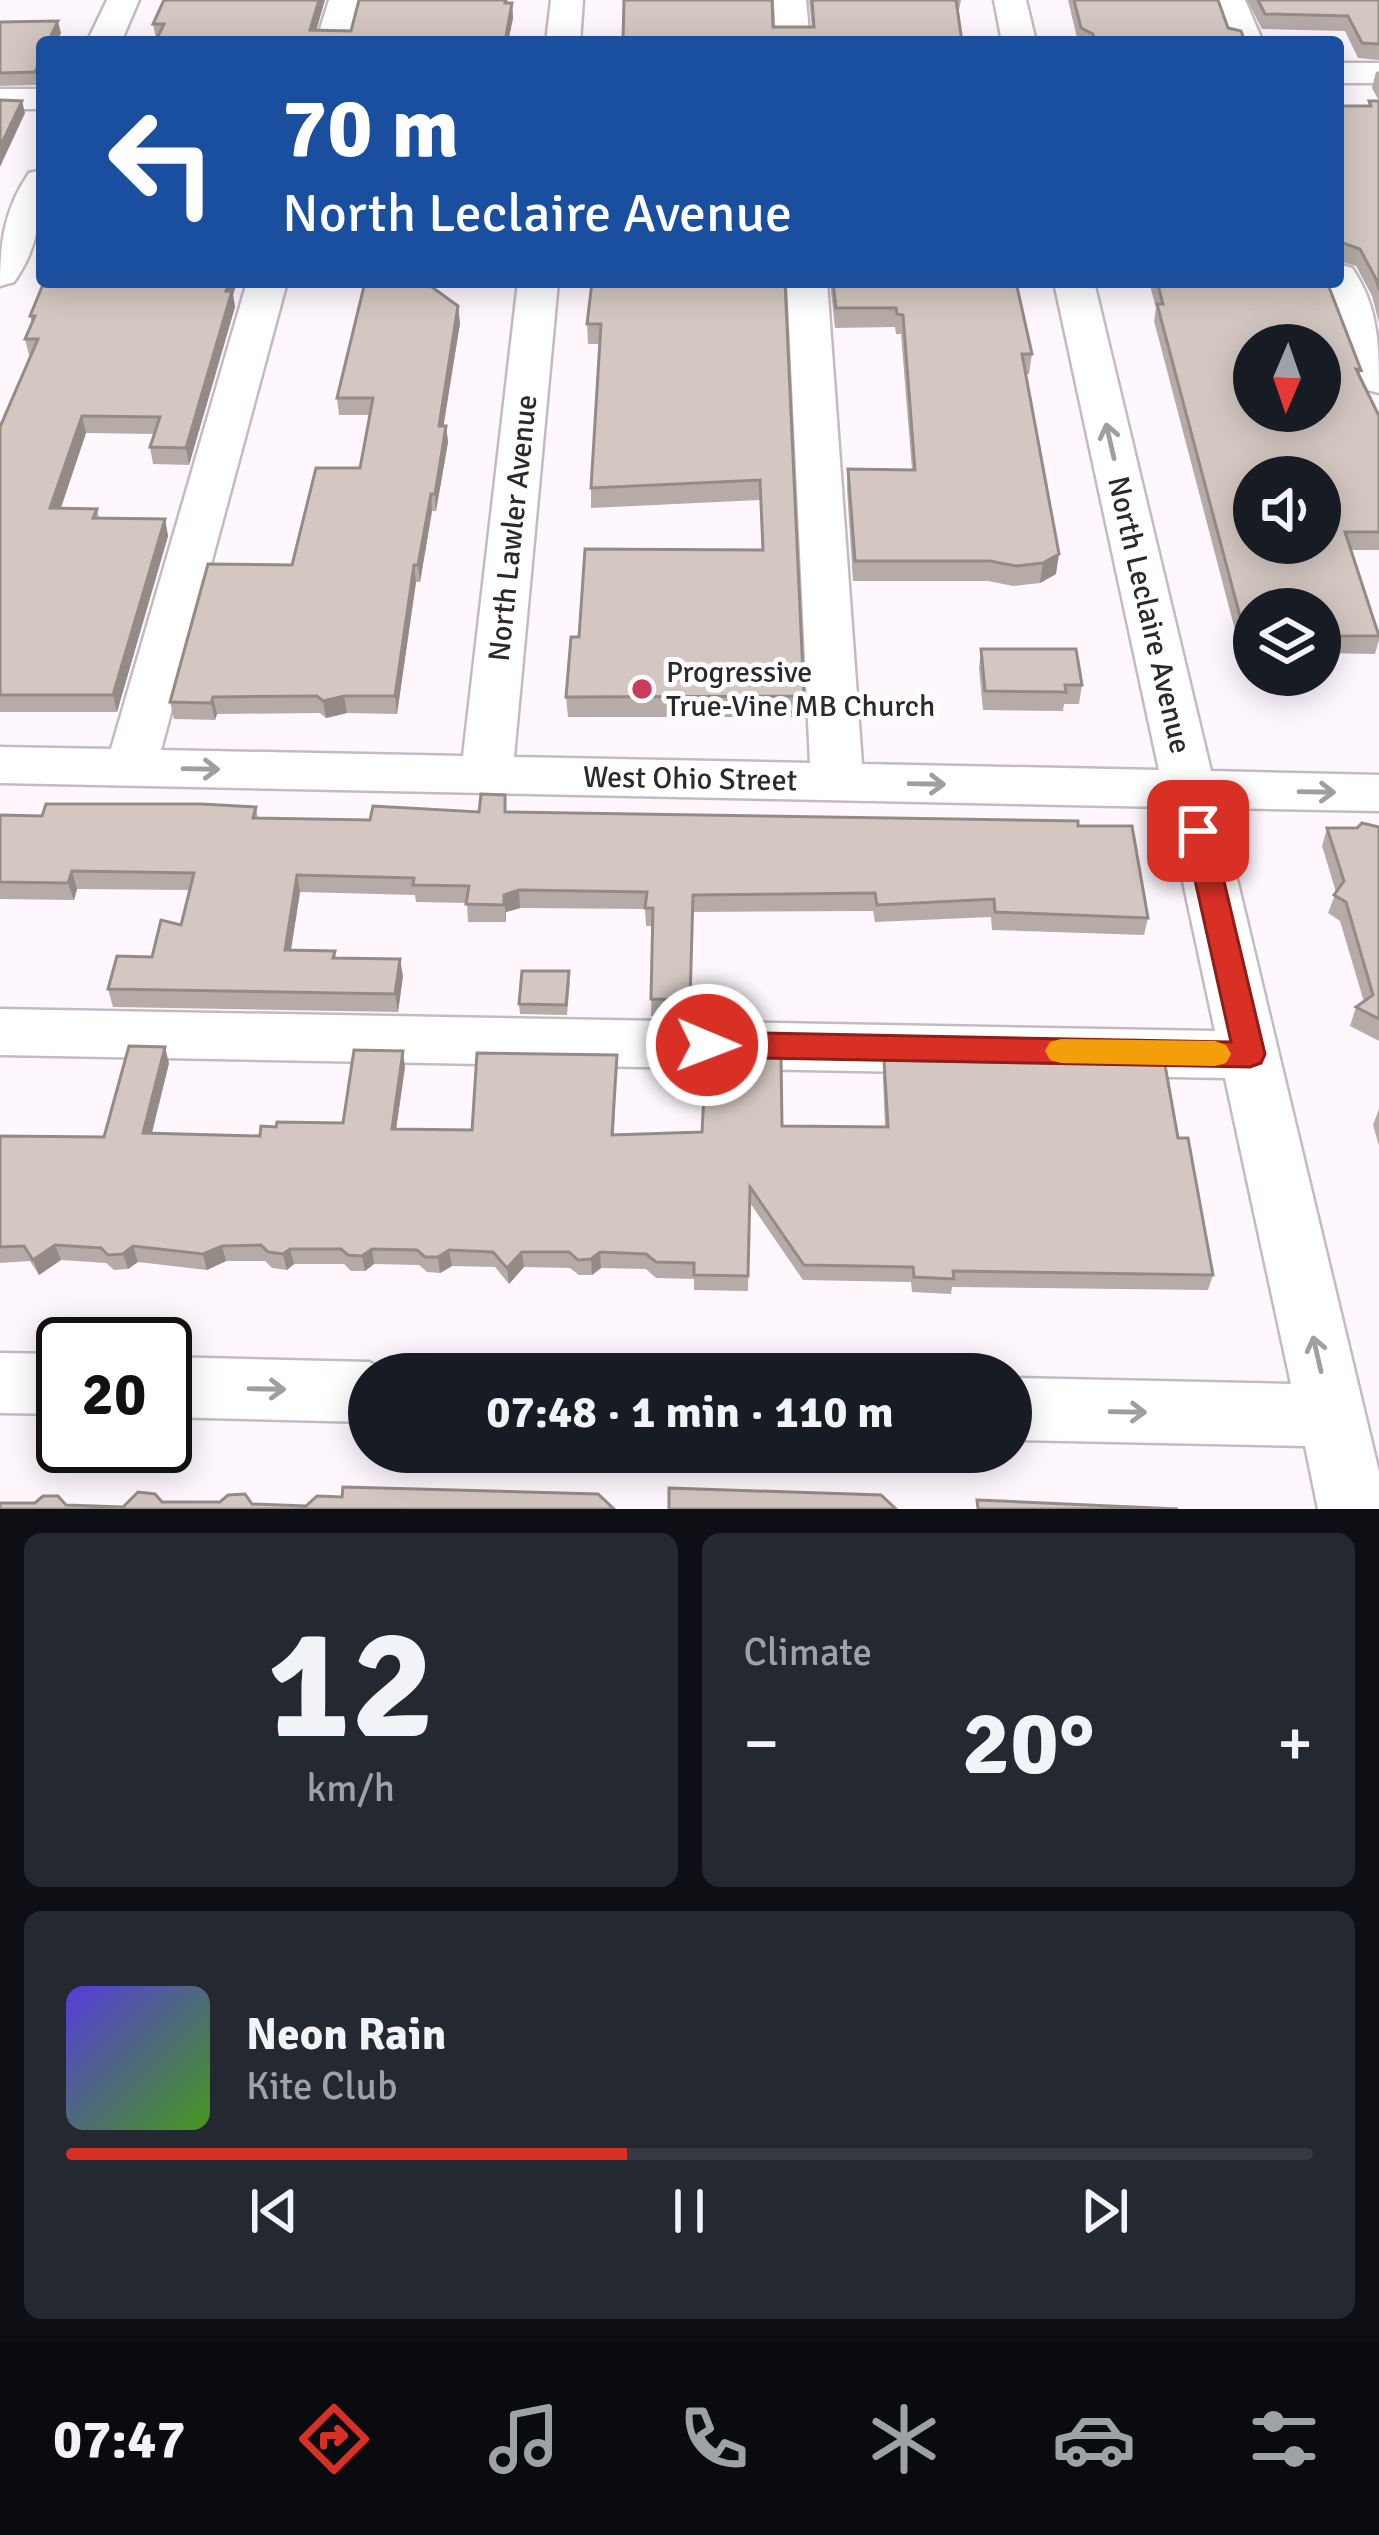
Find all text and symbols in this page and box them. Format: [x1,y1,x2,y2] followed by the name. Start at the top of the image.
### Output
[282,77,459,181] text: 70 m
[84,84,240,240] icon: left
[282,180,792,247] text: North Leclaire Avenue
[1233,324,1341,432] north arrow
[1233,324,1341,696] map controls
[481,393,545,663] street label: North Lawler Avenue
[1097,423,1120,461] one-way arrow
[1233,456,1341,564] button: sound
[1099,473,1199,757] street label: North Leclaire Avenue
[1233,588,1341,696] button: layers
[666,654,935,725] place label: Progressive True-Vine MB Church
[629,676,655,702] marker: Progressive True-Vine MB Church
[181,758,220,780] one-way arrow
[583,759,797,799] street label: West Ohio Street
[907,772,946,795] one-way arrow
[1147,780,1249,882] pin
[1297,780,1336,803] one-way arrow
[1165,798,1231,864] icon: arrive
[644,982,770,1108] position arrow
[36,1317,192,1473] speed limit sign: 20
[1305,1336,1328,1374] one-way arrow
[247,1378,286,1401] one-way arrow
[486,1385,894,1440] text: 07:48 · 1 min · 110 m
[1108,1400,1147,1423] one-way arrow
[267,1589,435,1782] text: 12
[744,1628,872,1676] text: Climate
[962,1688,1095,1799] text: 20°
[744,1703,779,1784] text: −
[1277,1703,1313,1784] text: +
[307,1764,395,1812] text: km/h
[246,2007,446,2062] text: Neon Rain
[246,2062,397,2110] text: Kite Club
[241,2178,307,2244] icon: previous
[656,2178,722,2244] icon: pause
[1072,2178,1138,2244] icon: next
[292,2397,376,2481] icon: directions
[482,2397,566,2481] icon: music
[672,2397,756,2481] icon: phone
[862,2397,946,2481] icon: climate
[1052,2397,1136,2481] icon: car
[1242,2397,1326,2481] icon: filters
[53,2406,186,2473] text: 07:47

